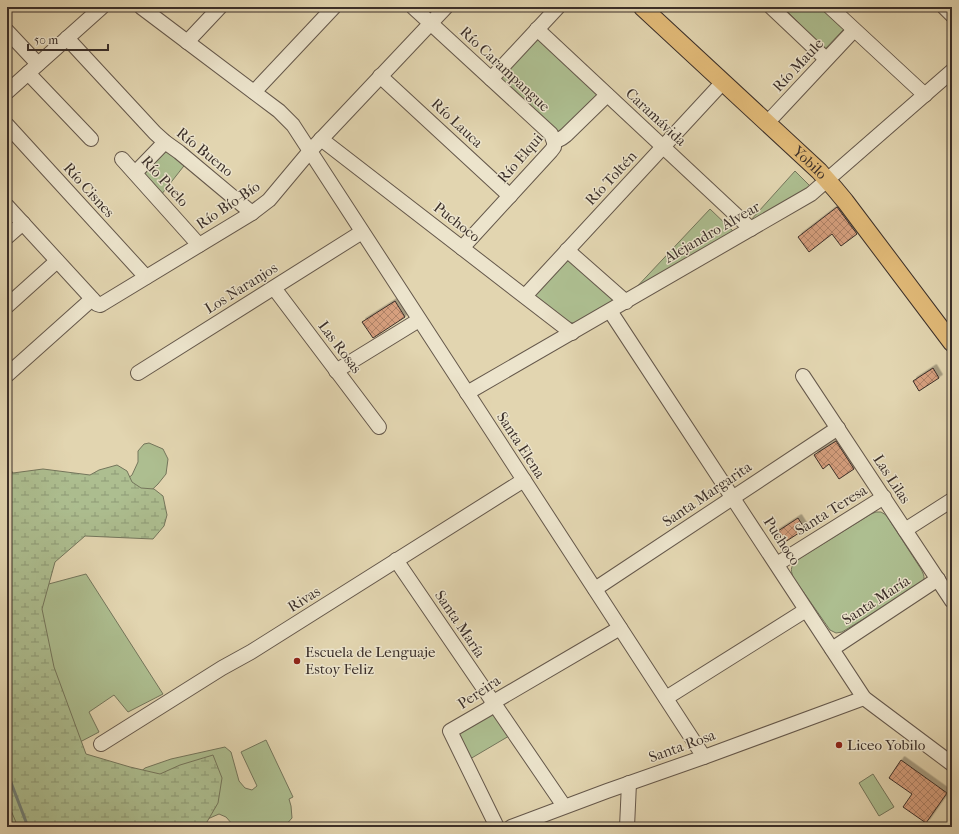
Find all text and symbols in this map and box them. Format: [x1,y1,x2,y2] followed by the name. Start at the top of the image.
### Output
[456,23,554,116] street label: Río Carampangue
[28,26,108,52] scale bar
[34,33,58,47] text: 50 m
[769,34,828,95] street label: Río Maule
[622,84,691,150] street label: Caramávida
[427,95,487,152] street label: Río Lauca
[173,124,237,181] street label: Río Bueno
[494,129,547,187] street label: Río Elqui
[788,142,831,183] street label: Yobilo
[581,147,641,209] street label: Río Toltén
[137,152,193,211] street label: Río Puelo
[60,159,119,221] street label: Río Cisnes
[193,177,264,233] street label: Río Bío-Bío
[660,197,764,267] street label: Alejandro Alvear
[430,198,484,246] street label: Puchoco
[201,258,281,317] street label: Los Naranjos
[314,317,366,377] street label: Las Rosas
[493,409,550,482] street label: Santa Elena
[870,451,915,507] street label: Las Lilas
[659,457,756,530] street label: Santa Margarita
[792,480,871,539] street label: Santa Teresa
[760,513,805,569] street label: Puchoco
[839,571,914,629] street label: Santa María
[284,582,324,616] street label: Rivas
[431,587,490,662] street label: Santa María
[305,643,436,678] place label: Escuela de Lenguaje Estoy Feliz
[292,656,302,666] marker: Escuela de Lenguaje Estoy Feliz
[454,671,505,713] street label: Pereira
[646,725,719,766] street label: Santa Rosa
[847,736,926,754] place label: Liceo Yobilo
[834,740,844,750] marker: Liceo Yobilo

